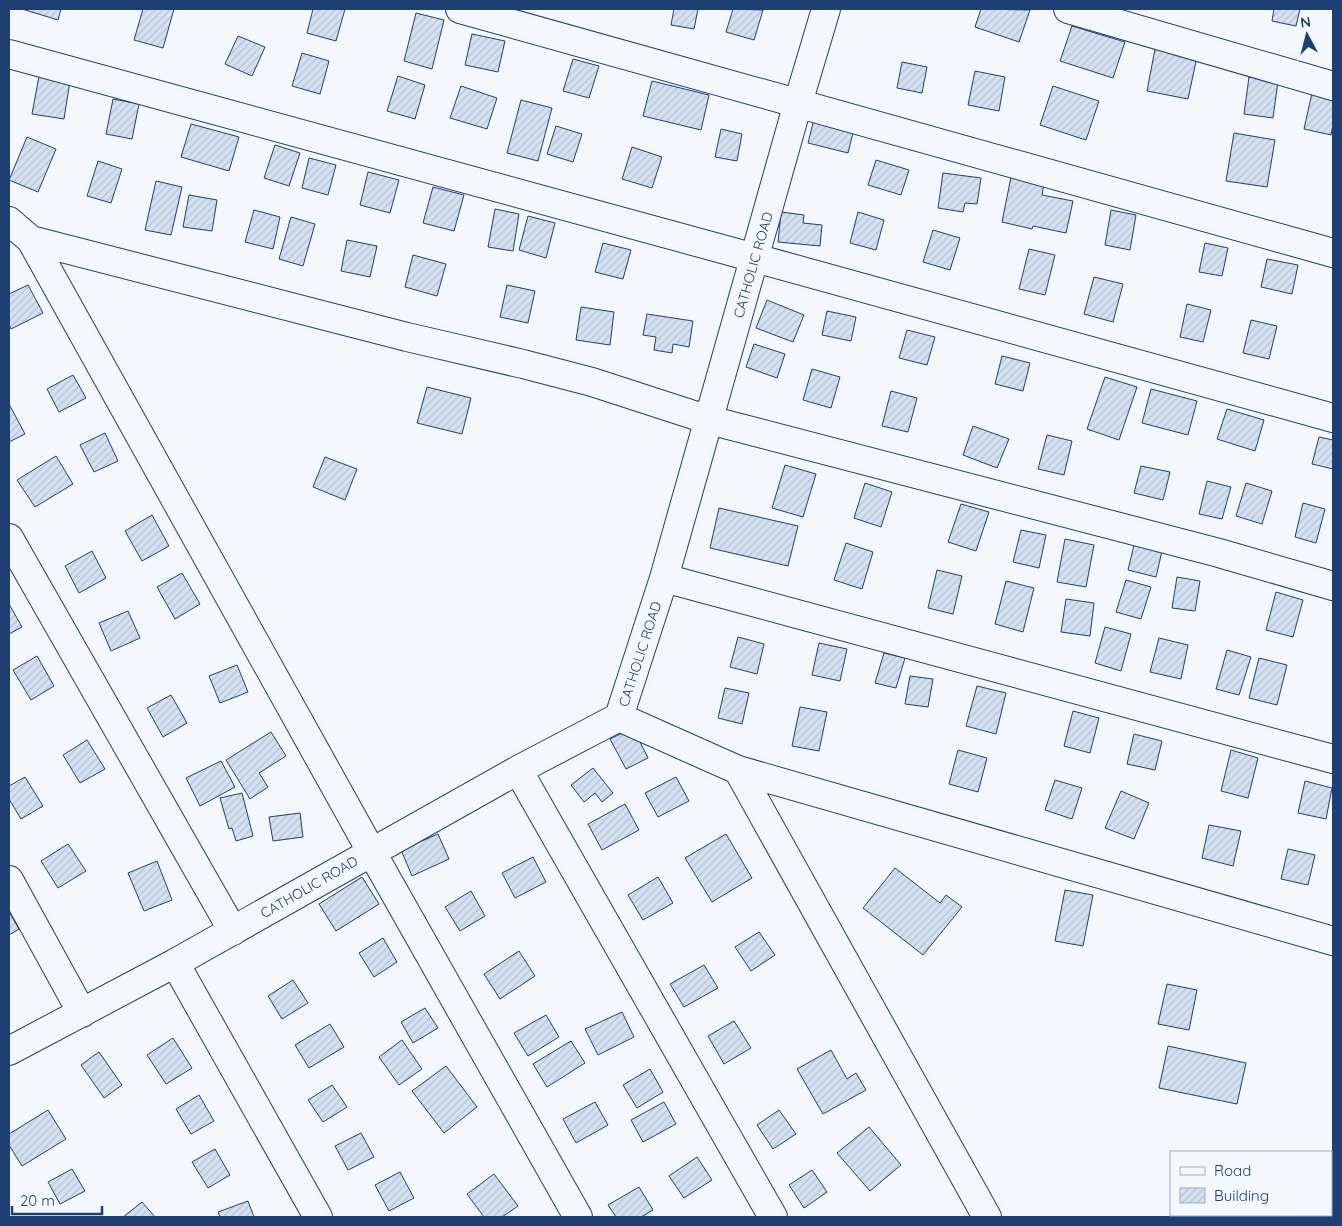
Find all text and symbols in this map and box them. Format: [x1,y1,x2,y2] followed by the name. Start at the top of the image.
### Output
[1282,10,1332,60] north arrow
[1299,13,1312,32] text: N
[729,210,777,320] street label: CATHOLIC ROAD
[614,599,666,709] street label: CATHOLIC ROAD
[257,852,361,922] street label: CATHOLIC ROAD
[1170,1151,1332,1216] legend
[1214,1161,1251,1180] text: Road
[12,1184,102,1216] scale bar
[1214,1186,1269,1205] text: Building
[20,1191,55,1210] text: 20 m

